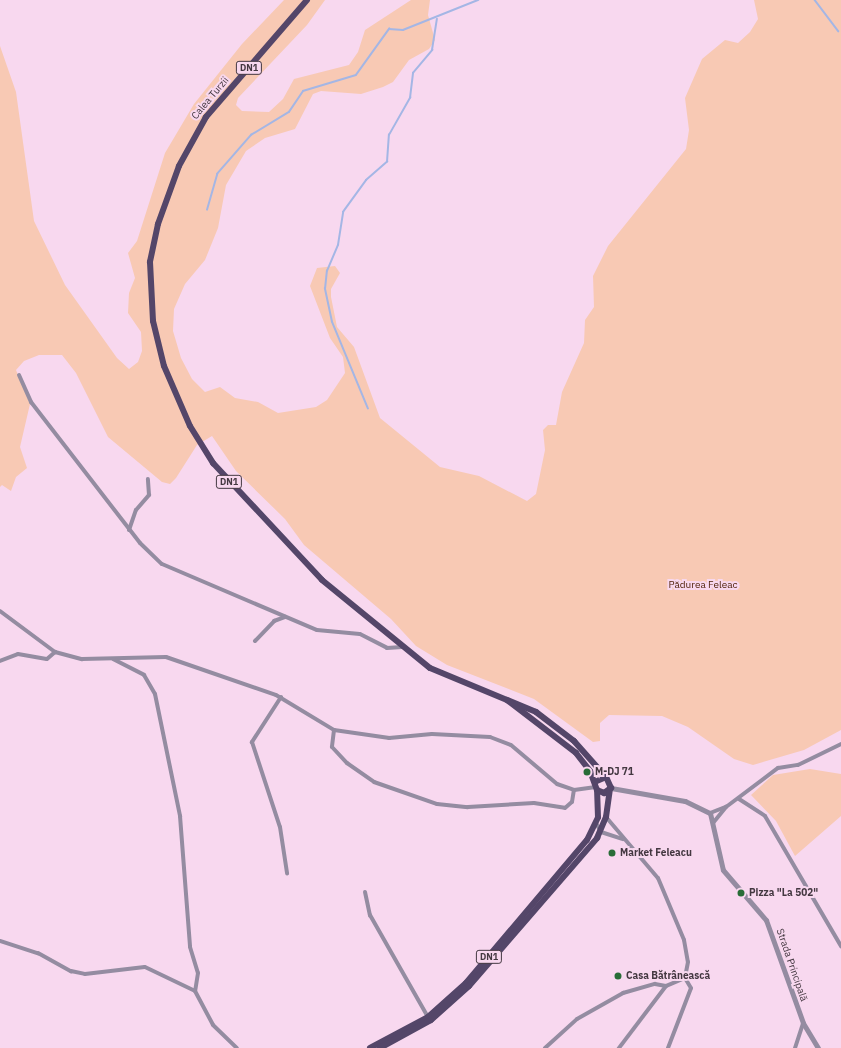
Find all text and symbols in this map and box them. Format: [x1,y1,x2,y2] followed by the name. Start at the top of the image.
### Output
[235,61,263,75] road number: DN1
[189,74,231,122] street label: Calea Turzii
[215,475,243,489] road number: DN1
[669,579,737,591] park label: Pădurea Feleac
[595,766,634,778] place label: M-DJ 71
[582,767,592,777] marker: M-DJ 71
[620,847,692,859] place label: Market Feleacu
[607,848,617,858] marker: Market Feleacu
[749,887,818,899] place label: Pizza "La 502"
[736,888,746,898] marker: Pizza "La 502"
[774,927,810,1003] street label: Strada Principală
[475,950,503,964] road number: DN1
[626,970,710,982] place label: Casa Bătrânească
[613,971,623,981] marker: Casa Bătrânească

